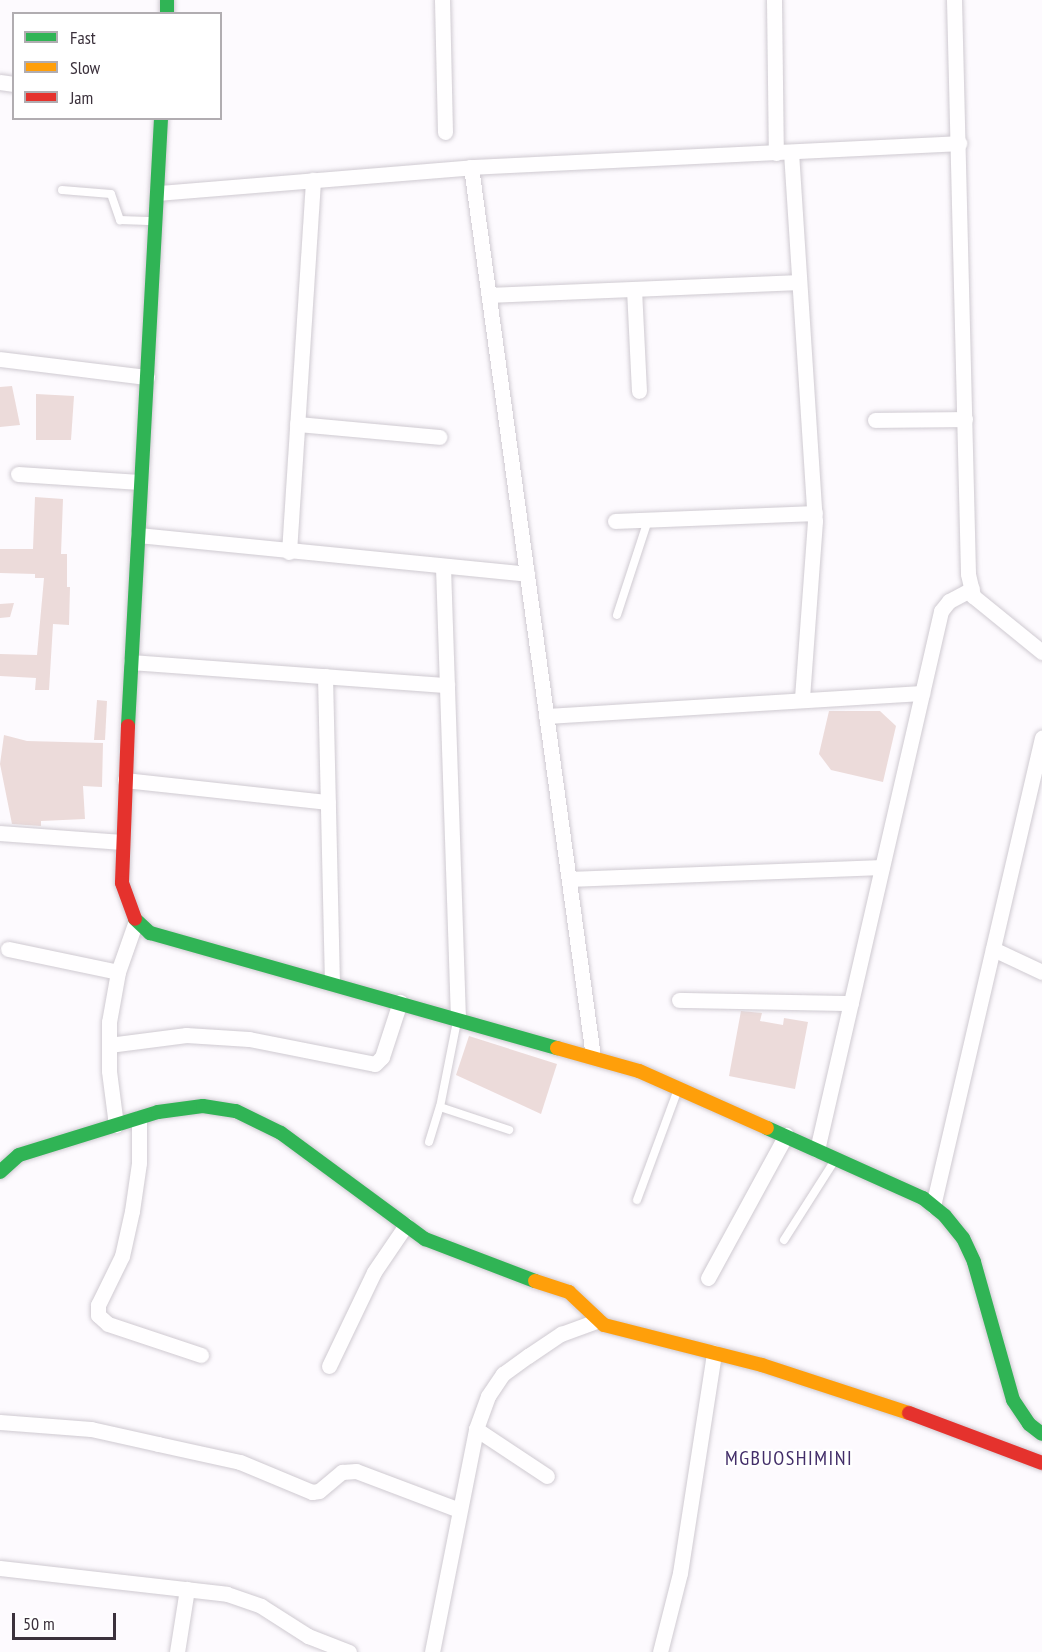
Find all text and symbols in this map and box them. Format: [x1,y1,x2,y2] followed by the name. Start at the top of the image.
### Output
[12,12,222,120] legend
[70,26,96,49] text: Fast
[70,56,100,79] text: Slow
[70,86,93,109] text: Jam
[725,1446,853,1470] district label: MGBUOSHIMINI
[15,1601,118,1639] scale bar
[23,1612,55,1635] text: 50 m

